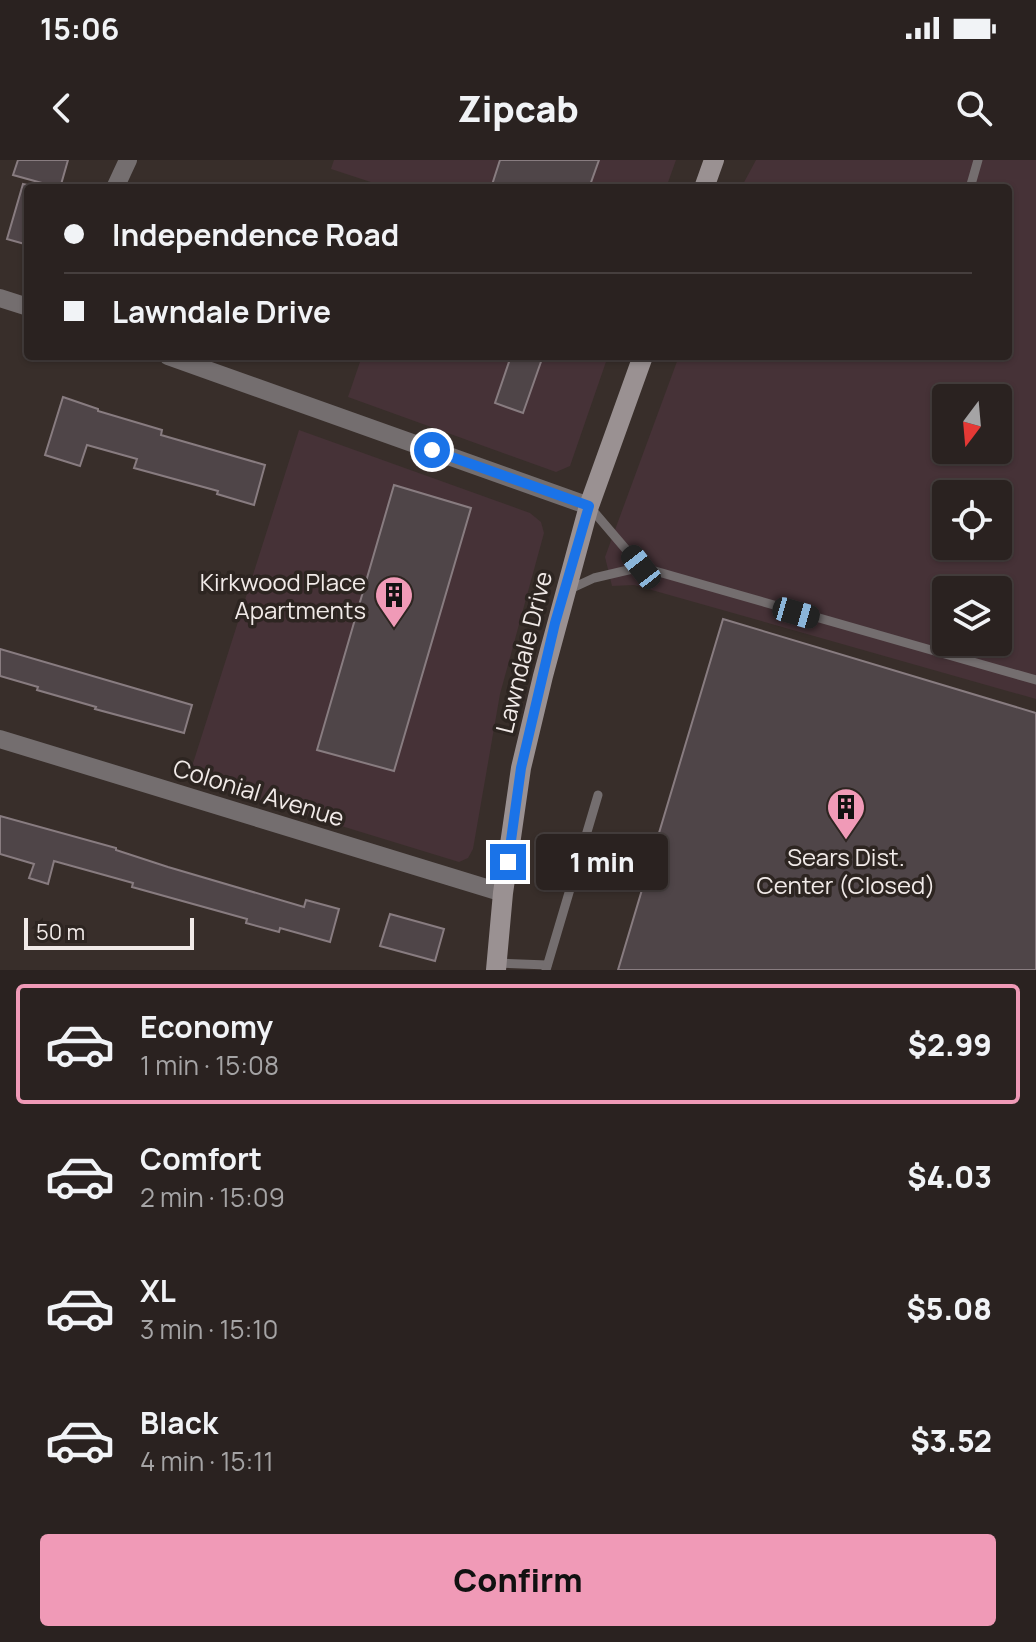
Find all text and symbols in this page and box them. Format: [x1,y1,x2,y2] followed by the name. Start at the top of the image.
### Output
[40,8,119,49] text: 15:06
[457,84,579,133] text: Zipcab
[40,86,84,130] icon: back
[952,86,996,130] icon: search
[112,214,399,255] text: Independence Road
[112,291,331,332] text: Lawndale Drive
[932,384,1012,464] north arrow
[932,384,1012,656] map controls
[414,432,450,468] route start
[932,480,1012,560] button: locate
[617,541,665,593] car
[200,565,366,626] place label: Kirkwood Place Apartments
[487,568,559,736] street label: Lawndale Drive
[373,574,415,629] building icon: Kirkwood Place Apartments
[932,576,1012,656] button: layers
[770,595,822,631] car
[170,750,348,834] street label: Colonial Avenue
[825,786,867,841] building icon: Sears Dist. Center (Closed)
[536,834,668,890] callout: 1 min
[757,840,935,901] place label: Sears Dist. Center (Closed)
[490,844,526,880] route end
[569,844,635,880] text: 1 min
[24,914,194,950] scale bar
[36,917,85,947] text: 50 m
[140,1006,273,1047] text: Economy
[44,1008,116,1080] icon: car
[908,1024,992,1065] text: $2.99
[140,1047,279,1083] text: 1 min · 15:08
[140,1138,262,1179] text: Comfort
[44,1140,116,1212] icon: car
[907,1156,992,1197] text: $4.03
[140,1179,285,1215] text: 2 min · 15:09
[140,1270,176,1311] text: XL
[44,1272,116,1344] icon: car
[907,1288,992,1329] text: $5.08
[140,1311,278,1347] text: 3 min · 15:10
[140,1402,218,1443] text: Black
[44,1404,116,1476] icon: car
[910,1420,992,1461] text: $3.52
[140,1443,274,1479] text: 4 min · 15:11
[40,1534,996,1626] button: Confirm

